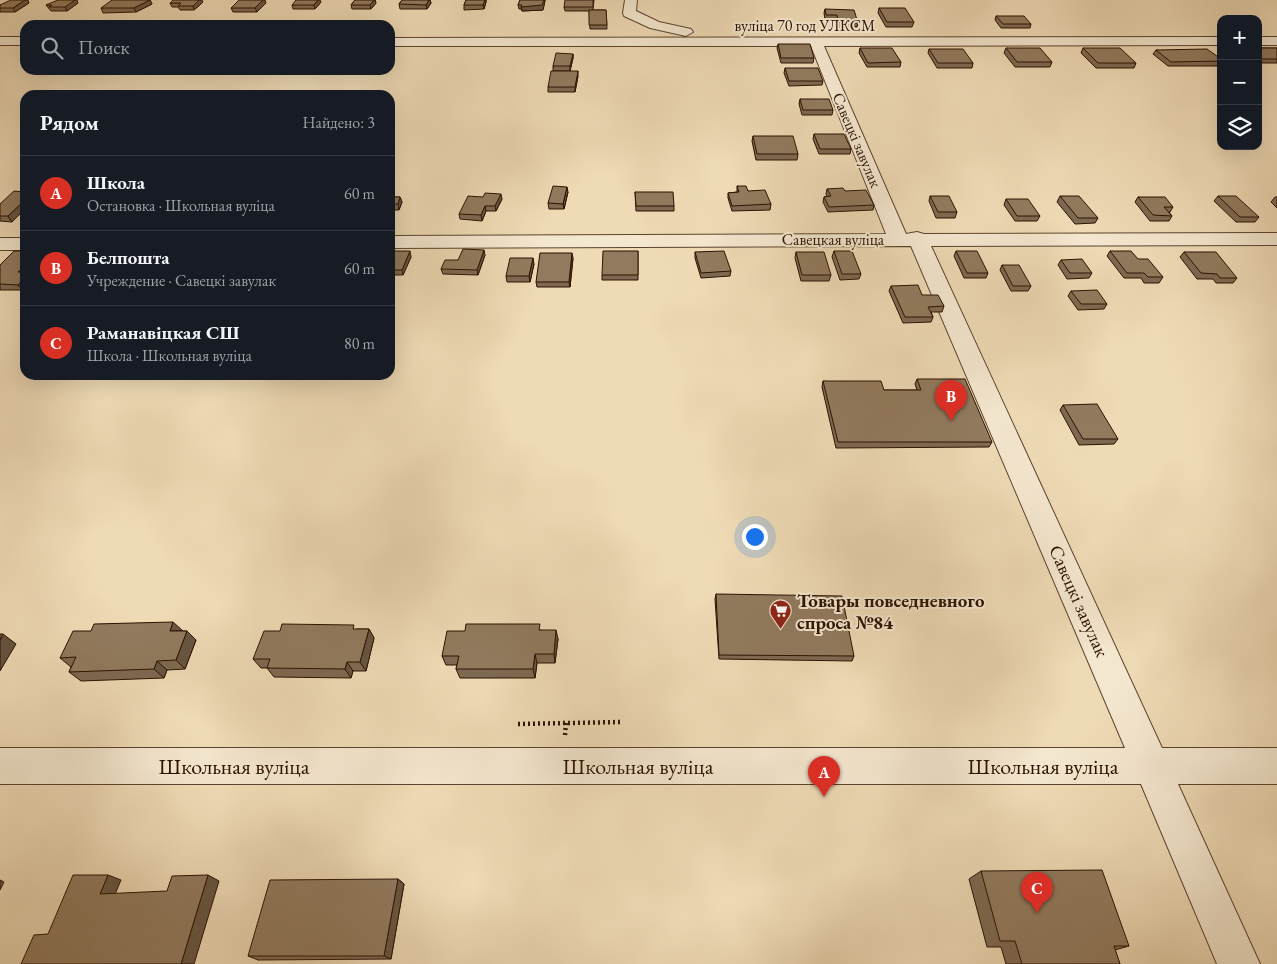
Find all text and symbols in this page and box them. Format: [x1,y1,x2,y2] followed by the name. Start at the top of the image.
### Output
[735,15,875,36] street label: вуліца 70 год УЛКСМ
[1217,15,1262,150] map controls
[1217,15,1262,60] button: +
[20,20,395,75] search box
[38,34,66,62] icon: search
[78,35,130,60] text: Поиск
[1217,60,1262,105] button: −
[828,89,887,191] street label: Савецкі завулак
[1217,105,1262,150] button: layers
[40,109,99,136] text: Рядом
[303,112,375,133] text: Найдено: 3
[87,170,145,195] text: Школа
[50,183,62,204] text: A
[344,183,375,204] text: 60 m
[87,195,275,216] text: Остановка · Школьная вуліца
[782,229,885,250] street label: Савецкая вуліца
[87,245,170,270] text: Белпошта
[51,258,61,279] text: B
[344,258,375,279] text: 60 m
[87,270,276,291] text: Учреждение · Савецкі завулак
[87,320,239,345] text: Раманавіцкая СШ
[50,333,62,354] text: C
[344,333,375,354] text: 80 m
[87,345,252,366] text: Школа · Школьная вуліца
[935,380,967,421] pin: B
[742,524,768,550] your location
[1043,541,1115,661] street label: Савецкі завулак
[797,588,985,635] place label: Товары повседневного спроса №84
[769,599,793,630] supermarket icon: Товары повседневного спроса №84
[159,752,310,781] street label: Школьная вуліца
[563,752,714,781] street label: Школьная вуліца
[968,752,1119,781] street label: Школьная вуліца
[808,756,840,797] pin: A
[1021,872,1053,913] pin: C

